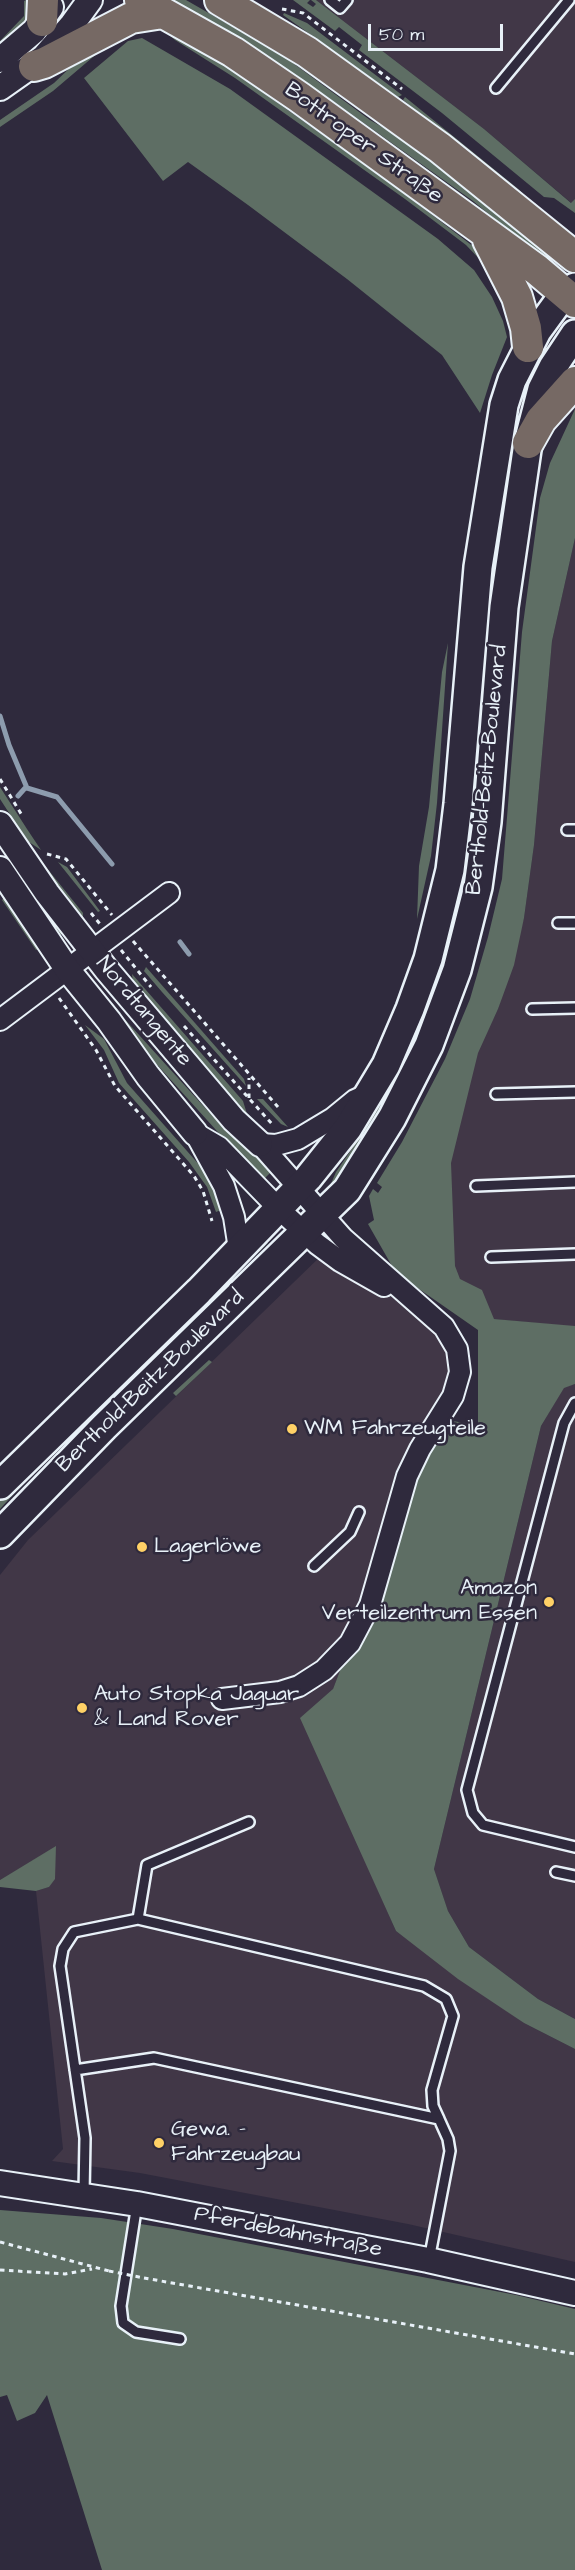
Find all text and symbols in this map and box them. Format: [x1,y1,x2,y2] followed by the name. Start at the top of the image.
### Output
[371,12,506,50] scale bar
[379,22,424,47] text: 50 m
[279,78,447,210] street label: Bottroper Straße
[462,644,514,896] street label: Berthold-Beitz-Boulevard
[89,952,197,1072] street label: Nordtangente
[51,1285,251,1479] street label: Berthold-Beitz-Boulevard
[304,1416,486,1442] place label: WM Fahrzeugteile
[285,1422,299,1436] marker: WM Fahrzeugteile
[154,1534,261,1560] place label: Lagerlöwe
[135,1540,149,1554] marker: Lagerlöwe
[322,1576,537,1628] place label: Amazon Verteilzentrum Essen
[542,1595,556,1609] marker: Amazon Verteilzentrum Essen
[94,1682,299,1734] place label: Auto Stopka Jaguar & Land Rover
[75,1701,89,1715] marker: Auto Stopka Jaguar & Land Rover
[171,2117,300,2168] place label: Gewa. - Fahrzeugbau
[152,2136,166,2150] marker: Gewa. - Fahrzeugbau
[192,2202,384,2264] street label: Pferdebahnstraße

